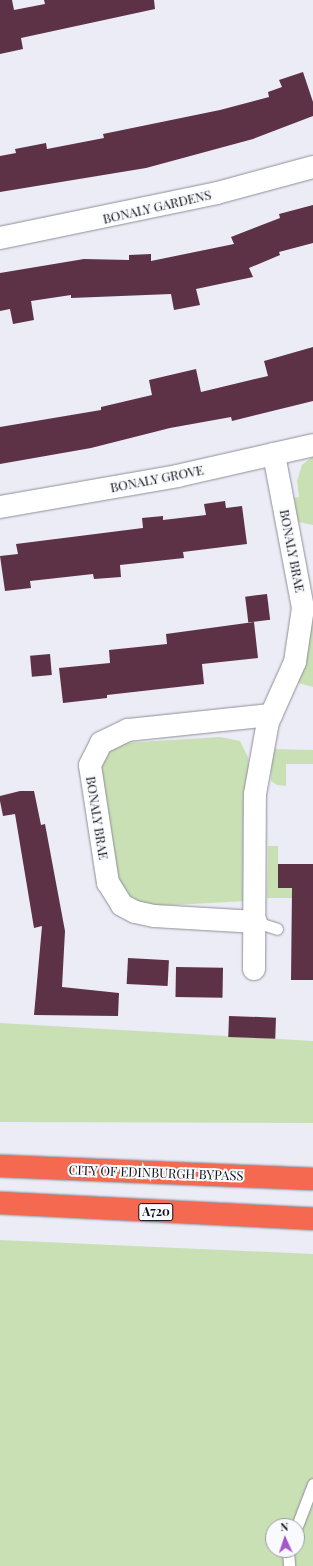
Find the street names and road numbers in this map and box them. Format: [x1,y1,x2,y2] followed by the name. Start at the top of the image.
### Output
[101,187,213,227] street label: BONALY GARDENS
[109,462,205,496] street label: BONALY GROVE
[276,508,308,594] street label: BONALY BRAE
[83,775,111,861] street label: BONALY BRAE
[68,1162,244,1184] street label: CITY OF EDINBURGH BYPASS
[138,1202,174,1222] road number: A720

